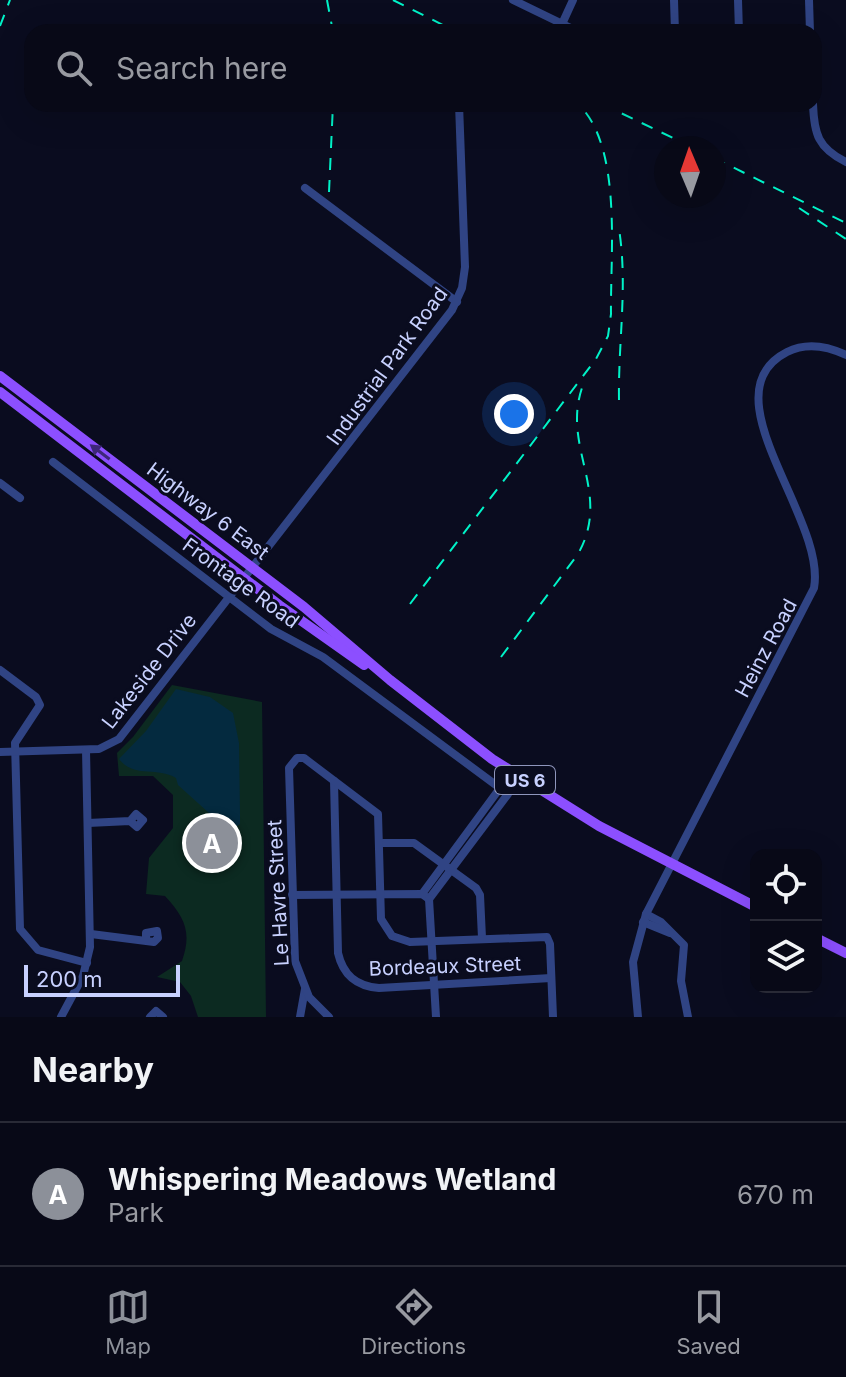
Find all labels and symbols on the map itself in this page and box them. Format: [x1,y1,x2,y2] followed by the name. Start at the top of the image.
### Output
[654,136,726,208] north arrow
[322,282,452,450] street label: Industrial Park Road
[494,394,534,434] your location
[90,444,110,460] one-way arrow
[142,457,274,565] street label: Highway 6 East
[178,533,304,633] street label: Frontage Road
[730,595,802,701] street label: Heinz Road
[97,609,201,733] street label: Lakeside Drive
[495,766,555,794] road number: US 6
[186,813,238,873] pin: A
[262,819,294,967] street label: Le Havre Street
[368,951,522,981] street label: Bordeaux Street
[24,961,180,997] scale bar

